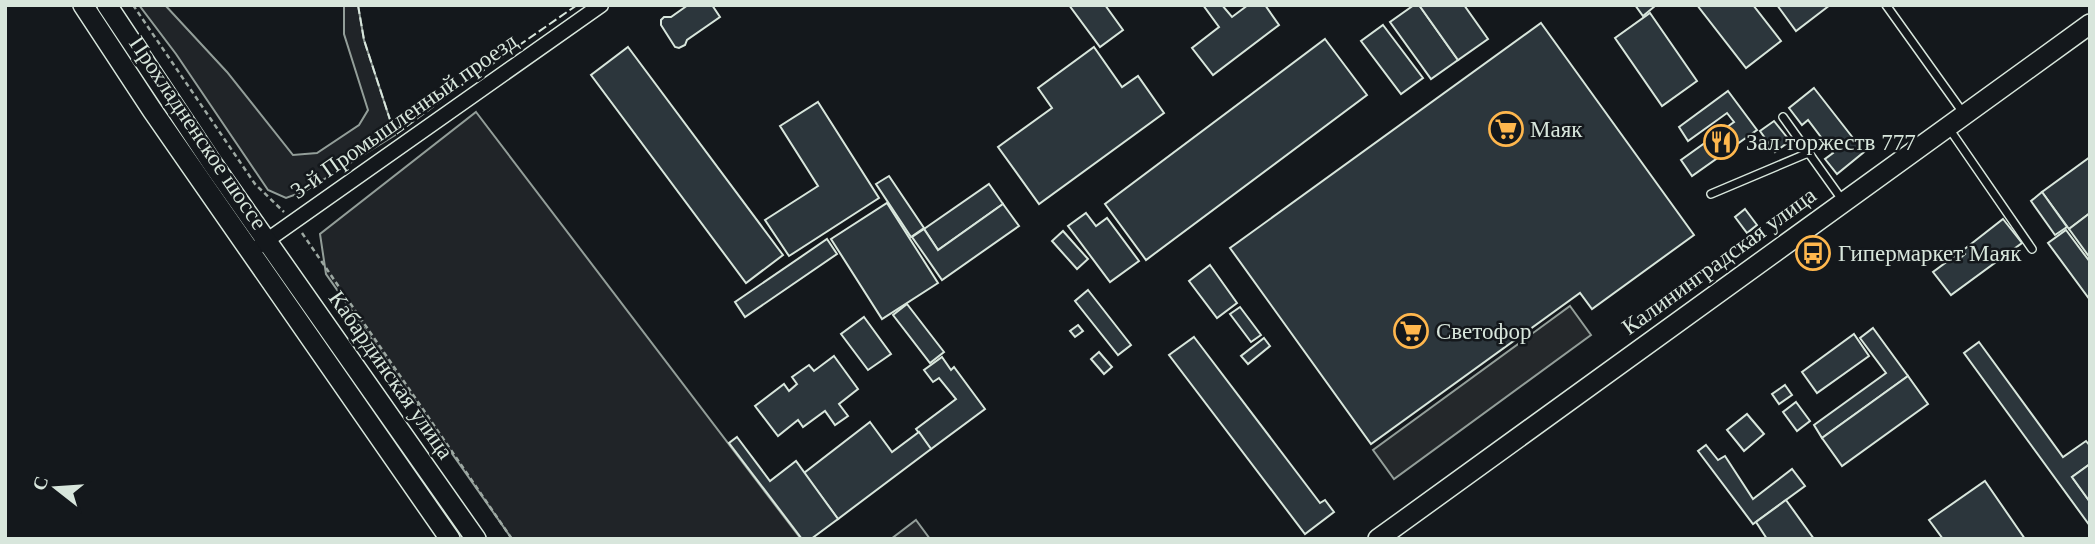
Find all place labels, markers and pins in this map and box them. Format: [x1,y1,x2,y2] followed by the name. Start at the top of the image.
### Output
[1487,110,1525,148] supermarket icon: Маяк
[1530,117,1583,142] place label: Маяк
[1702,123,1740,161] restaurant icon: Зал торжеств 777
[1746,130,1916,155] place label: Зал торжеств 777
[1794,234,1832,272] bus stop icon: Гипермаркет Маяк
[1838,241,2022,266] place label: Гипермаркет Маяк
[1392,312,1430,350] supermarket icon: Светофор
[1436,319,1531,344] place label: Светофор

